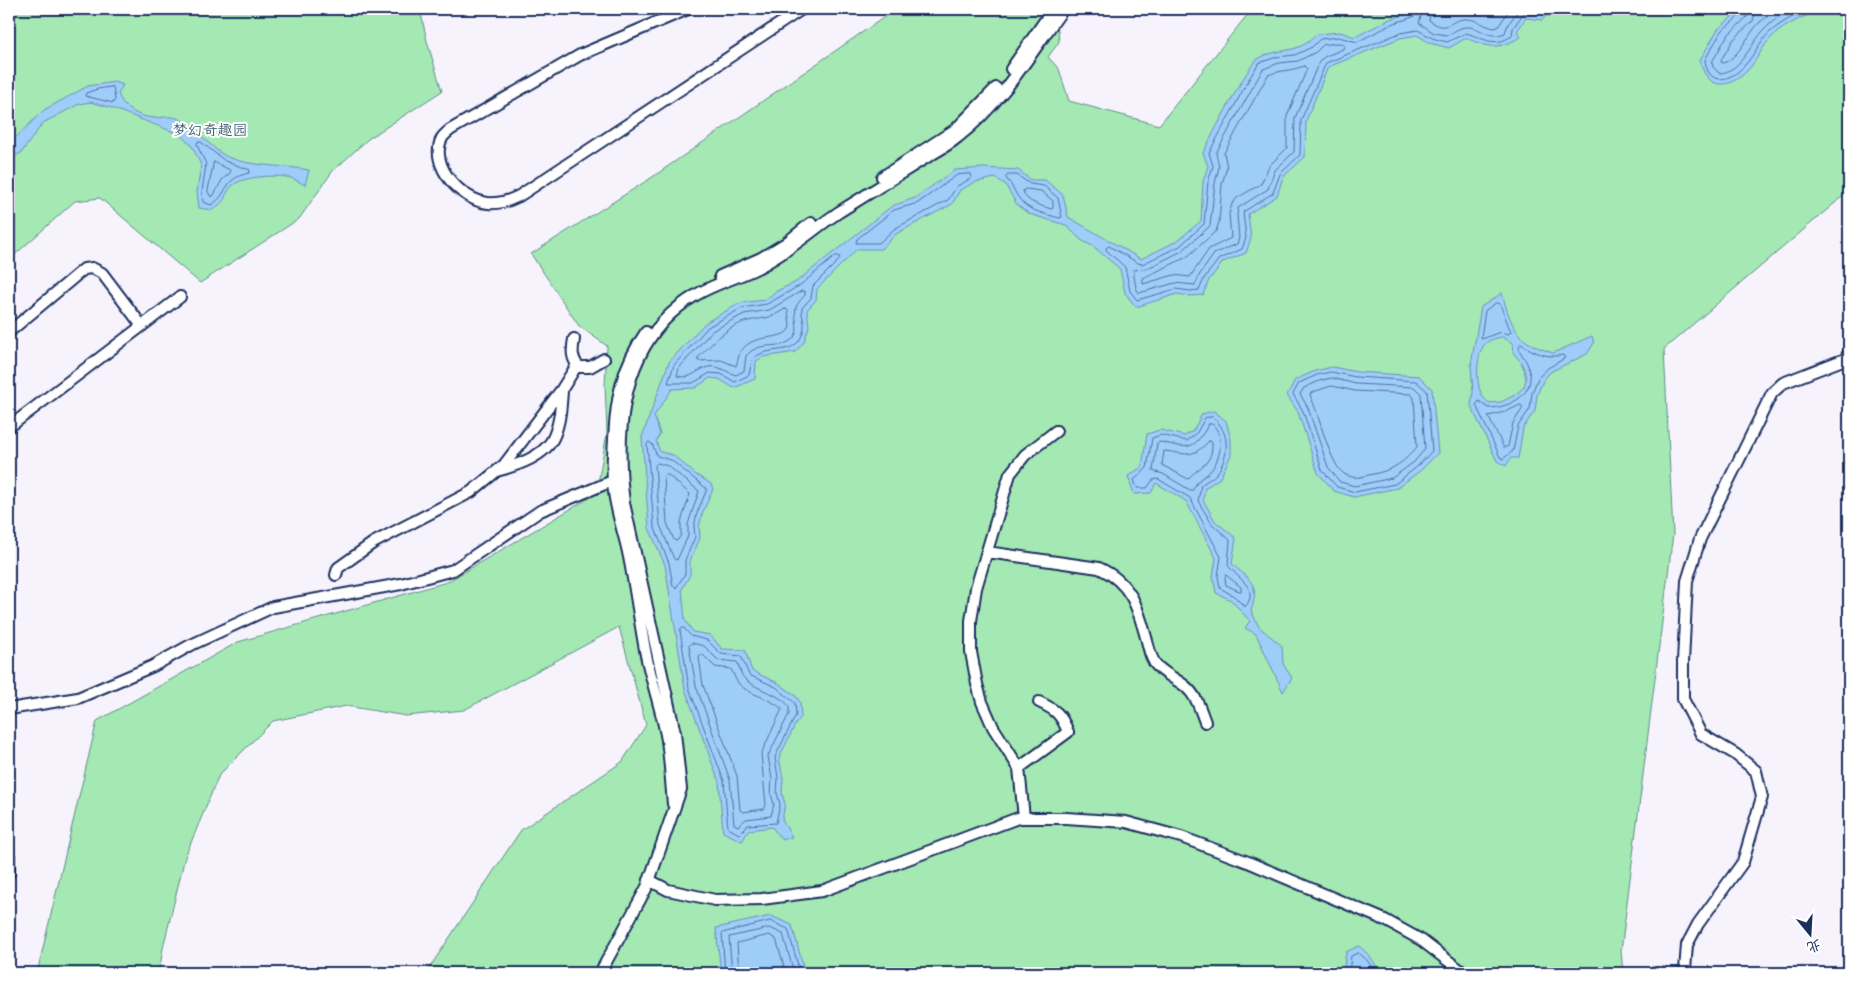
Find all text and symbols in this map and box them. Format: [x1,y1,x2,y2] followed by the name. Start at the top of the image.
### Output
[172,119,248,143] park label: 梦幻奇趣园
[1786,910,1836,960] north arrow
[1804,933,1824,958] text: 北

